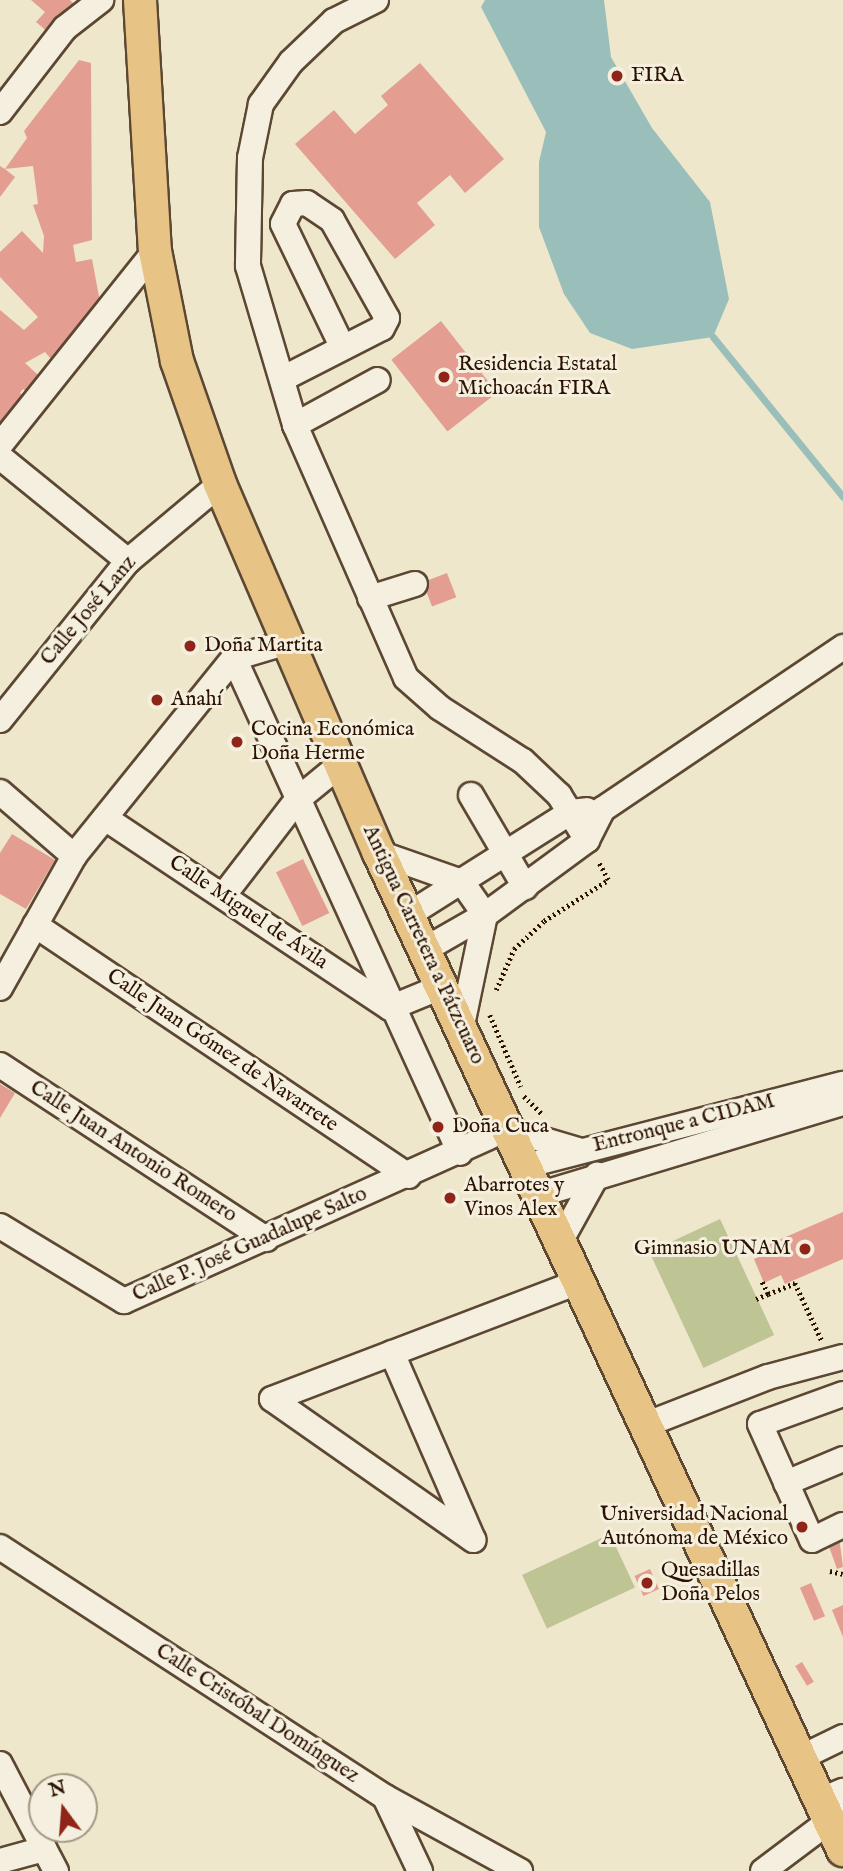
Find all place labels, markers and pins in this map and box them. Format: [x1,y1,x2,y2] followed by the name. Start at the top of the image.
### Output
[631,63,683,89] place label: FIRA
[609,68,625,84] marker: FIRA
[458,352,617,402] place label: Residencia Estatal Michoacán FIRA
[436,369,452,385] marker: Residencia Estatal Michoacán FIRA
[204,633,323,659] place label: Doña Martita
[182,638,198,654] marker: Doña Martita
[171,687,222,713] place label: Anahí
[149,692,165,708] marker: Anahí
[251,717,414,767] place label: Cocina Económica Doña Herme
[229,734,245,750] marker: Cocina Económica Doña Herme
[452,1114,549,1140] place label: Doña Cuca
[430,1119,446,1135] marker: Doña Cuca
[464,1173,564,1223] place label: Abarrotes y Vinos Alex
[442,1190,458,1206] marker: Abarrotes y Vinos Alex
[634,1236,791,1262] place label: Gimnasio UNAM
[797,1241,813,1257] marker: Gimnasio UNAM
[600,1502,788,1552] place label: Universidad Nacional Autónoma de México
[794,1519,810,1535] marker: Universidad Nacional Autónoma de México
[661,1558,760,1608] place label: Quesadillas Doña Pelos
[639,1575,655,1591] marker: Quesadillas Doña Pelos

